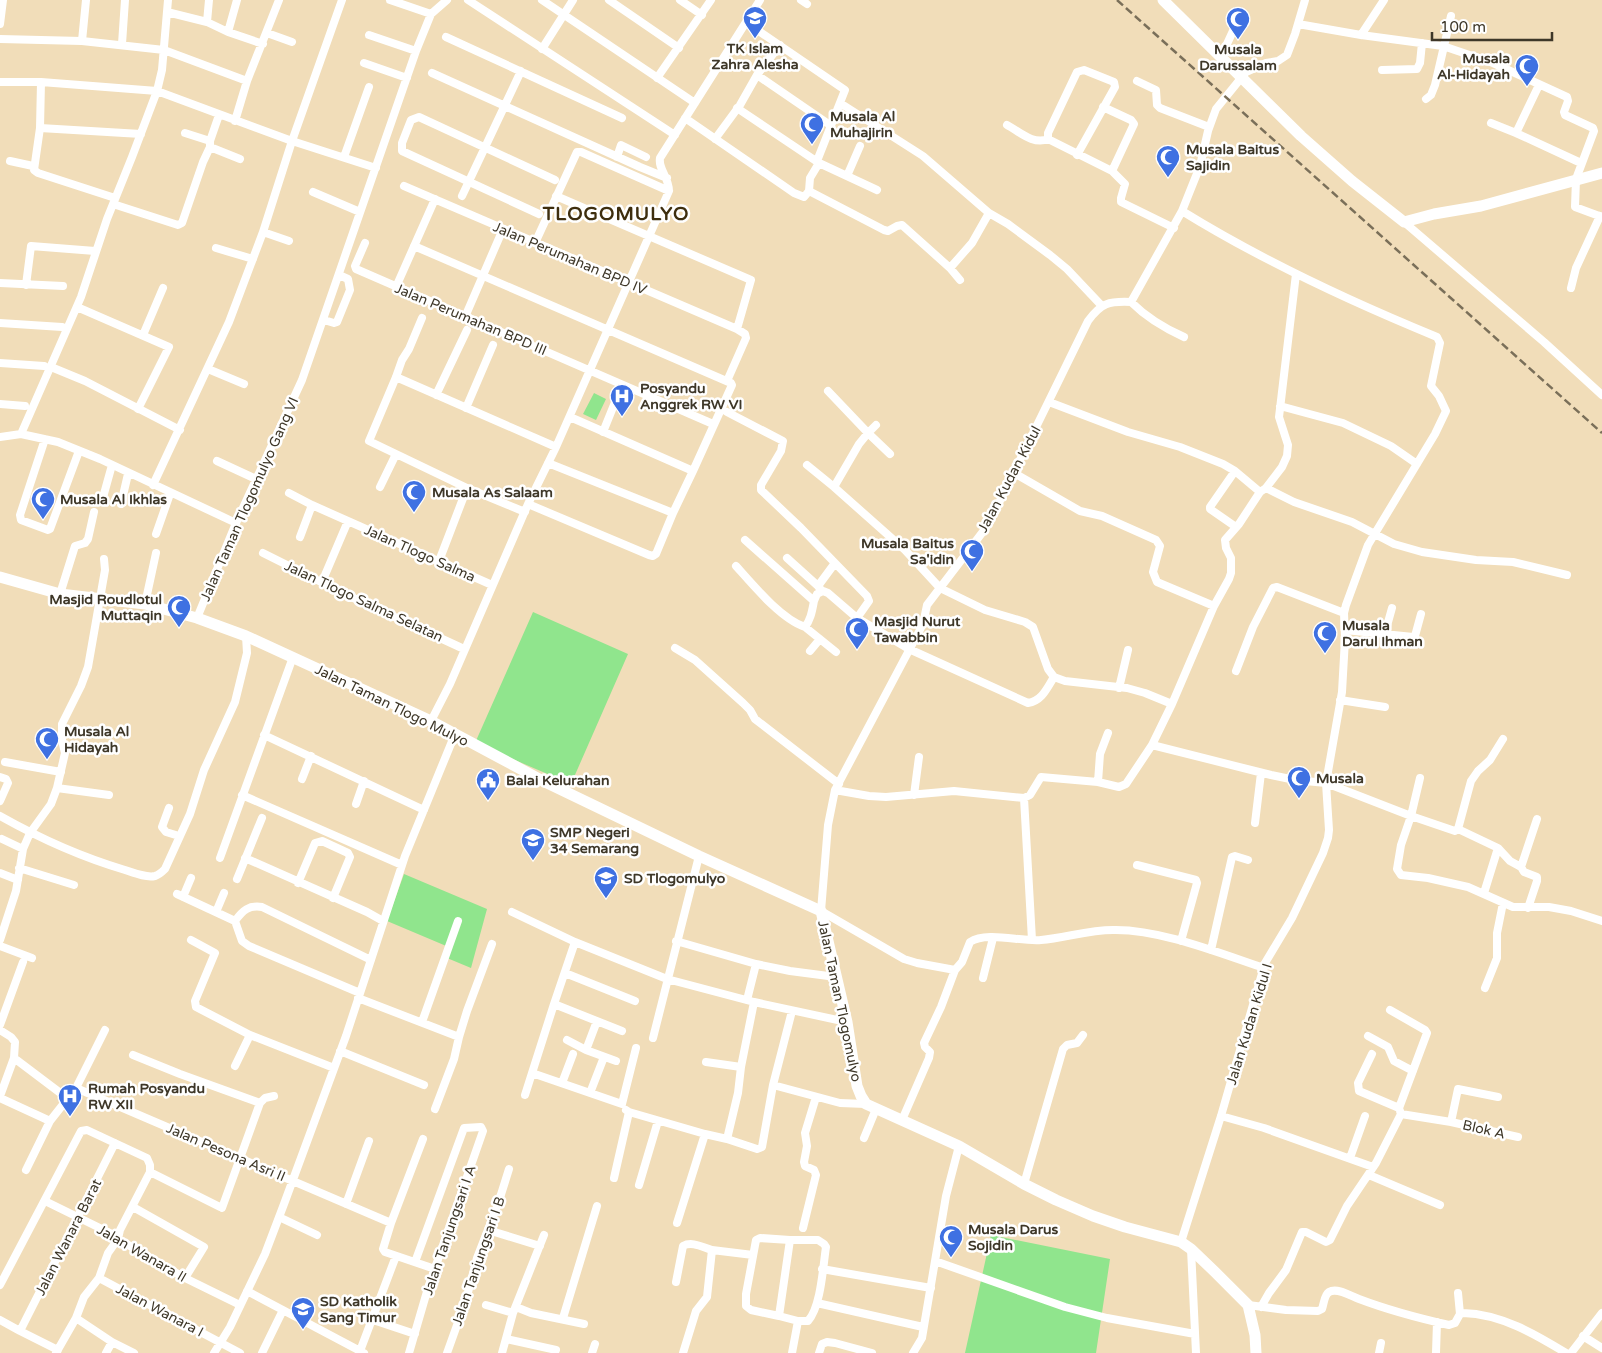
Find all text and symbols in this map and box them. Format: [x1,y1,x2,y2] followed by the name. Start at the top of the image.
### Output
[742,5,768,39] school or university icon: TK Islam Zahra Alesha
[1225,6,1251,40] mosque icon: Musala Darussalam
[1432,10,1552,42] scale bar
[1440,18,1486,36] text: 100 m
[711,40,799,73] place label: TK Islam Zahra Alesha
[1199,41,1277,74] place label: Musala Darussalam
[1437,50,1510,83] place label: Musala Al-Hidayah
[1514,53,1540,87] mosque icon: Musala Al-Hidayah
[830,108,895,141] place label: Musala Al Muhajirin
[799,111,825,145] mosque icon: Musala Al Muhajirin
[1186,141,1279,174] place label: Musala Baitus Sajidin
[1155,144,1181,178] mosque icon: Musala Baitus Sajidin
[542,203,689,225] district label: TLOGOMULYO
[490,218,649,299] street label: Jalan Perumahan BPD IV
[392,280,549,359] street label: Jalan Perumahan BPD III
[640,380,742,413] place label: Posyandu Anggrek RW VI
[609,383,635,417] hospital icon: Posyandu Anggrek RW VI
[197,395,302,604] street label: Jalan Taman Tlogomulyo Gang VI
[974,423,1045,535] street label: Jalan Kudan Kidul
[401,479,427,513] mosque icon: Musala As Salaam
[432,484,553,501] place label: Musala As Salaam
[30,486,56,520] mosque icon: Musala Al Ikhlas
[60,491,167,508] place label: Musala Al Ikhlas
[362,521,478,586] street label: Jalan Tlogo Salma
[861,535,954,568] place label: Musala Baitus Sa'idin
[959,538,985,572] mosque icon: Musala Baitus Sa'idin
[282,557,446,646] street label: Jalan Tlogo Salma Selatan
[49,591,162,624] place label: Masjid Roudlotul Muttaqin
[166,594,192,628] mosque icon: Masjid Roudlotul Muttaqin
[873,613,961,646] place label: Masjid Nurut Tawabbin
[844,616,870,650] mosque icon: Masjid Nurut Tawabbin
[1342,617,1423,650] place label: Musala Darul Ihman
[1312,620,1338,654] mosque icon: Musala Darul Ihman
[312,661,471,750] street label: Jalan Taman Tlogo Mulyo
[64,723,129,756] place label: Musala Al Hidayah
[34,726,60,760] mosque icon: Musala Al Hidayah
[1286,765,1312,799] mosque icon: Musala
[475,767,501,801] public building icon: Balai Kelurahan
[1316,770,1364,787] place label: Musala
[506,772,610,789] place label: Balai Kelurahan
[550,824,639,857] place label: SMP Negeri 34 Semarang
[520,827,546,861] school or university icon: SMP Negeri 34 Semarang
[593,865,619,899] school or university icon: SD Tlogomulyo
[624,870,726,887] place label: SD Tlogomulyo
[814,919,865,1083] street label: Jalan Taman Tlogomulyo
[1223,961,1276,1087] street label: Jalan Kudan Kidul I
[88,1080,205,1113] place label: Rumah Posyandu RW XII
[57,1083,83,1117] hospital icon: Rumah Posyandu RW XII
[1461,1116,1507,1143] street label: Blok A
[164,1120,288,1185] street label: Jalan Pesona Asri II
[419,1163,480,1297] street label: Jalan Tanjungsari I A
[32,1175,106,1298] street label: Jalan Wanara Barat
[448,1194,509,1328] street label: Jalan Tanjungsari I B
[94,1221,190,1286] street label: Jalan Wanara II
[968,1221,1059,1254] place label: Musala Darus Sojidin
[938,1224,964,1258] mosque icon: Musala Darus Sojidin
[113,1280,206,1341] street label: Jalan Wanara I
[320,1293,397,1326] place label: SD Katholik Sang Timur
[290,1296,316,1330] school or university icon: SD Katholik Sang Timur

